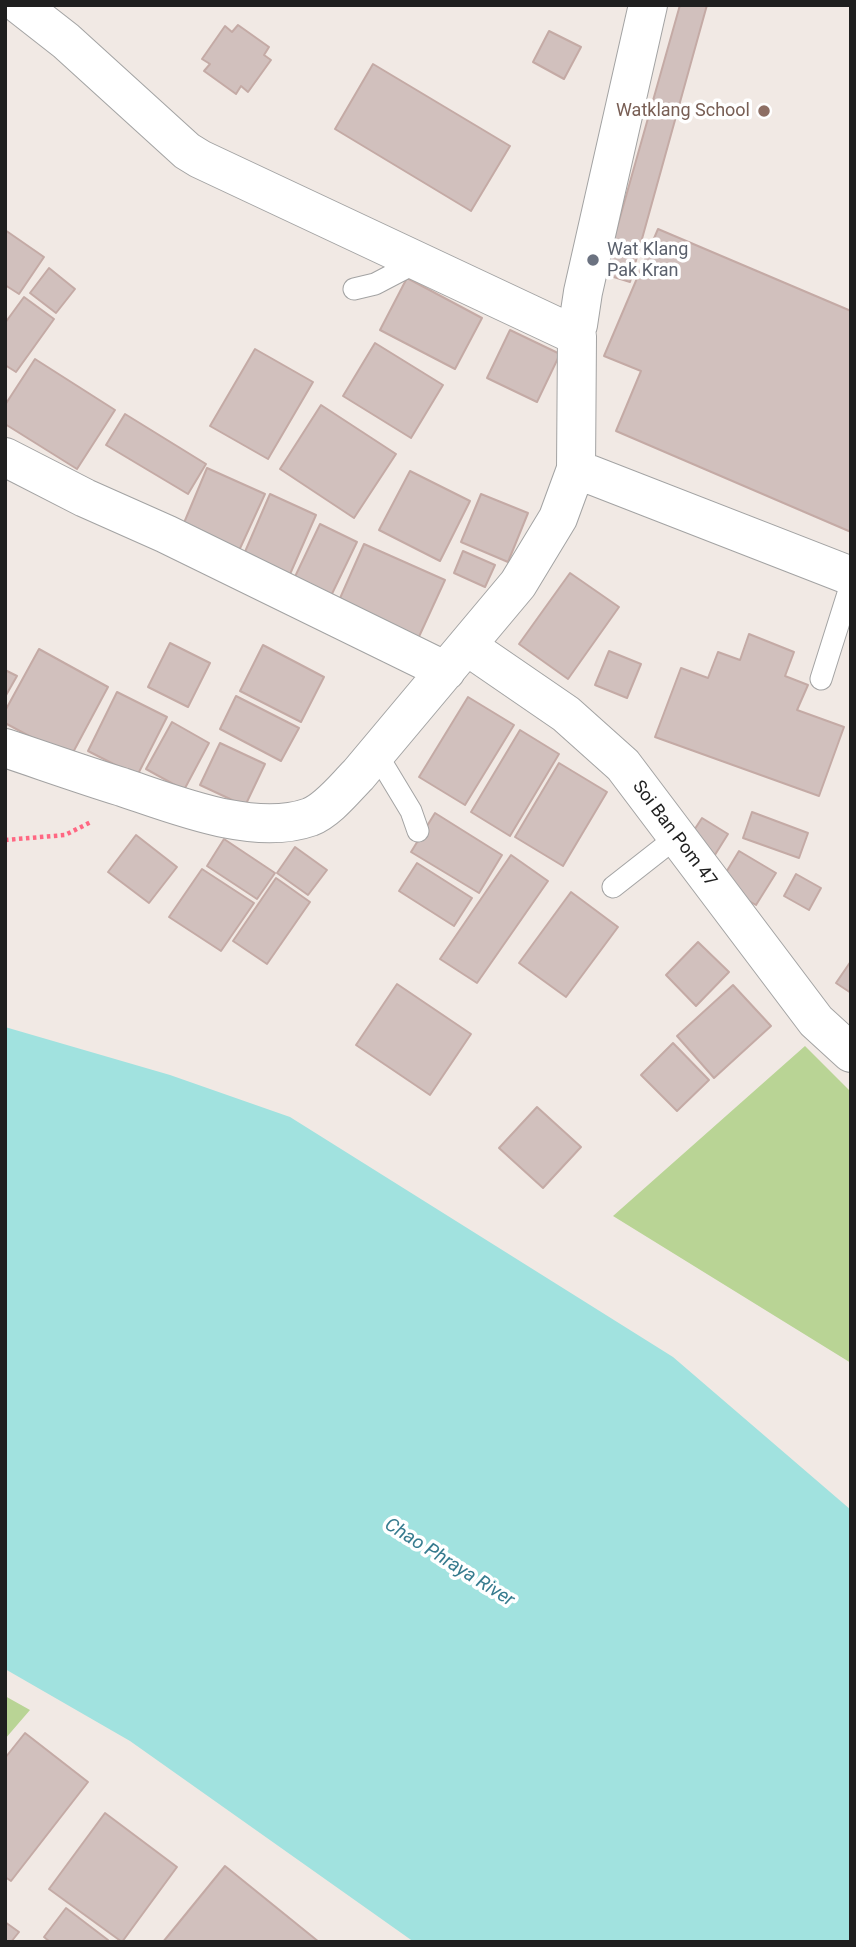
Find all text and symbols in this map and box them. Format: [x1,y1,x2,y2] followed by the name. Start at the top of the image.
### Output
[616,100,750,122] place label: Watklang School
[756,103,772,119] marker: Watklang School
[607,239,688,282] place label: Wat Klang Pak Kran
[585,252,601,268] marker: Wat Klang Pak Kran
[627,777,721,891] street label: Soi Ban Pom 47
[380,1514,518,1612] water label: Chao Phraya River

